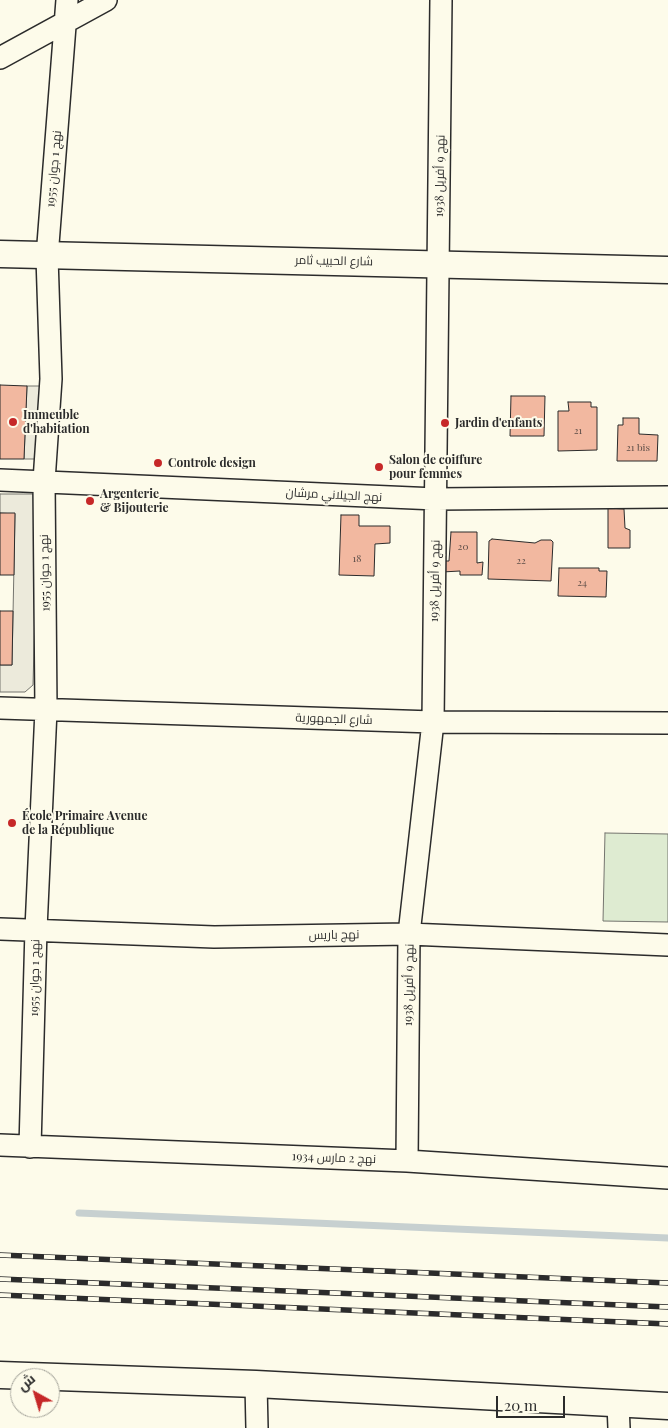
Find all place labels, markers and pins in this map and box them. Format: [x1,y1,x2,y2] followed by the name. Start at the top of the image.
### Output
[23,408,90,436] place label: Immeuble d'habitation
[7,416,19,428] marker: Immeuble d'habitation
[455,416,542,430] place label: Jardin d'enfants
[439,417,451,429] marker: Jardin d'enfants
[389,453,482,481] place label: Salon de coiffure pour femmes
[168,456,256,470] place label: Controle design
[152,457,164,469] marker: Controle design
[373,461,385,473] marker: Salon de coiffure pour femmes
[100,487,169,515] place label: Argenterie & Bijouterie
[84,495,96,507] marker: Argenterie & Bijouterie
[22,809,147,837] place label: École Primaire Avenue de la République
[6,817,18,829] marker: École Primaire Avenue de la République

